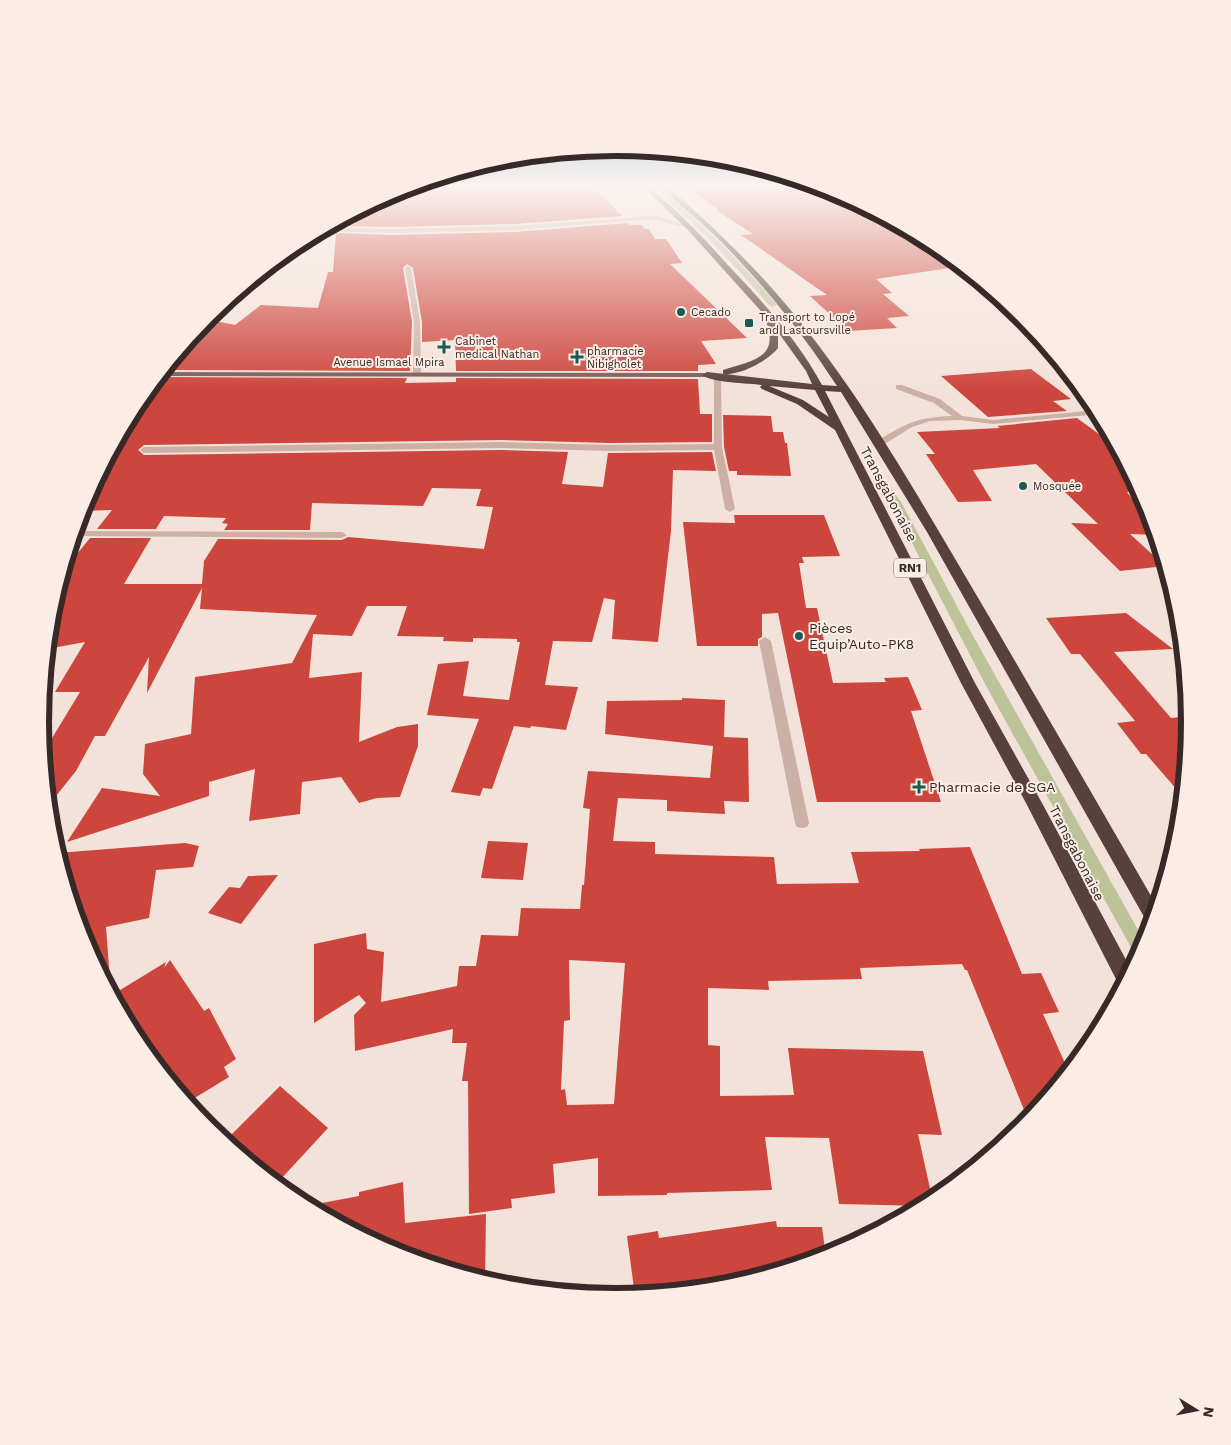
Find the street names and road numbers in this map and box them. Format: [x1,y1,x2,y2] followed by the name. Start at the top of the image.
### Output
[333,356,445,369] street label: Avenue Ismael Mpira
[857,444,921,544] street label: Transgabonaise
[894,558,926,578] road number: RN1
[1046,802,1108,904] street label: Transgabonaise

